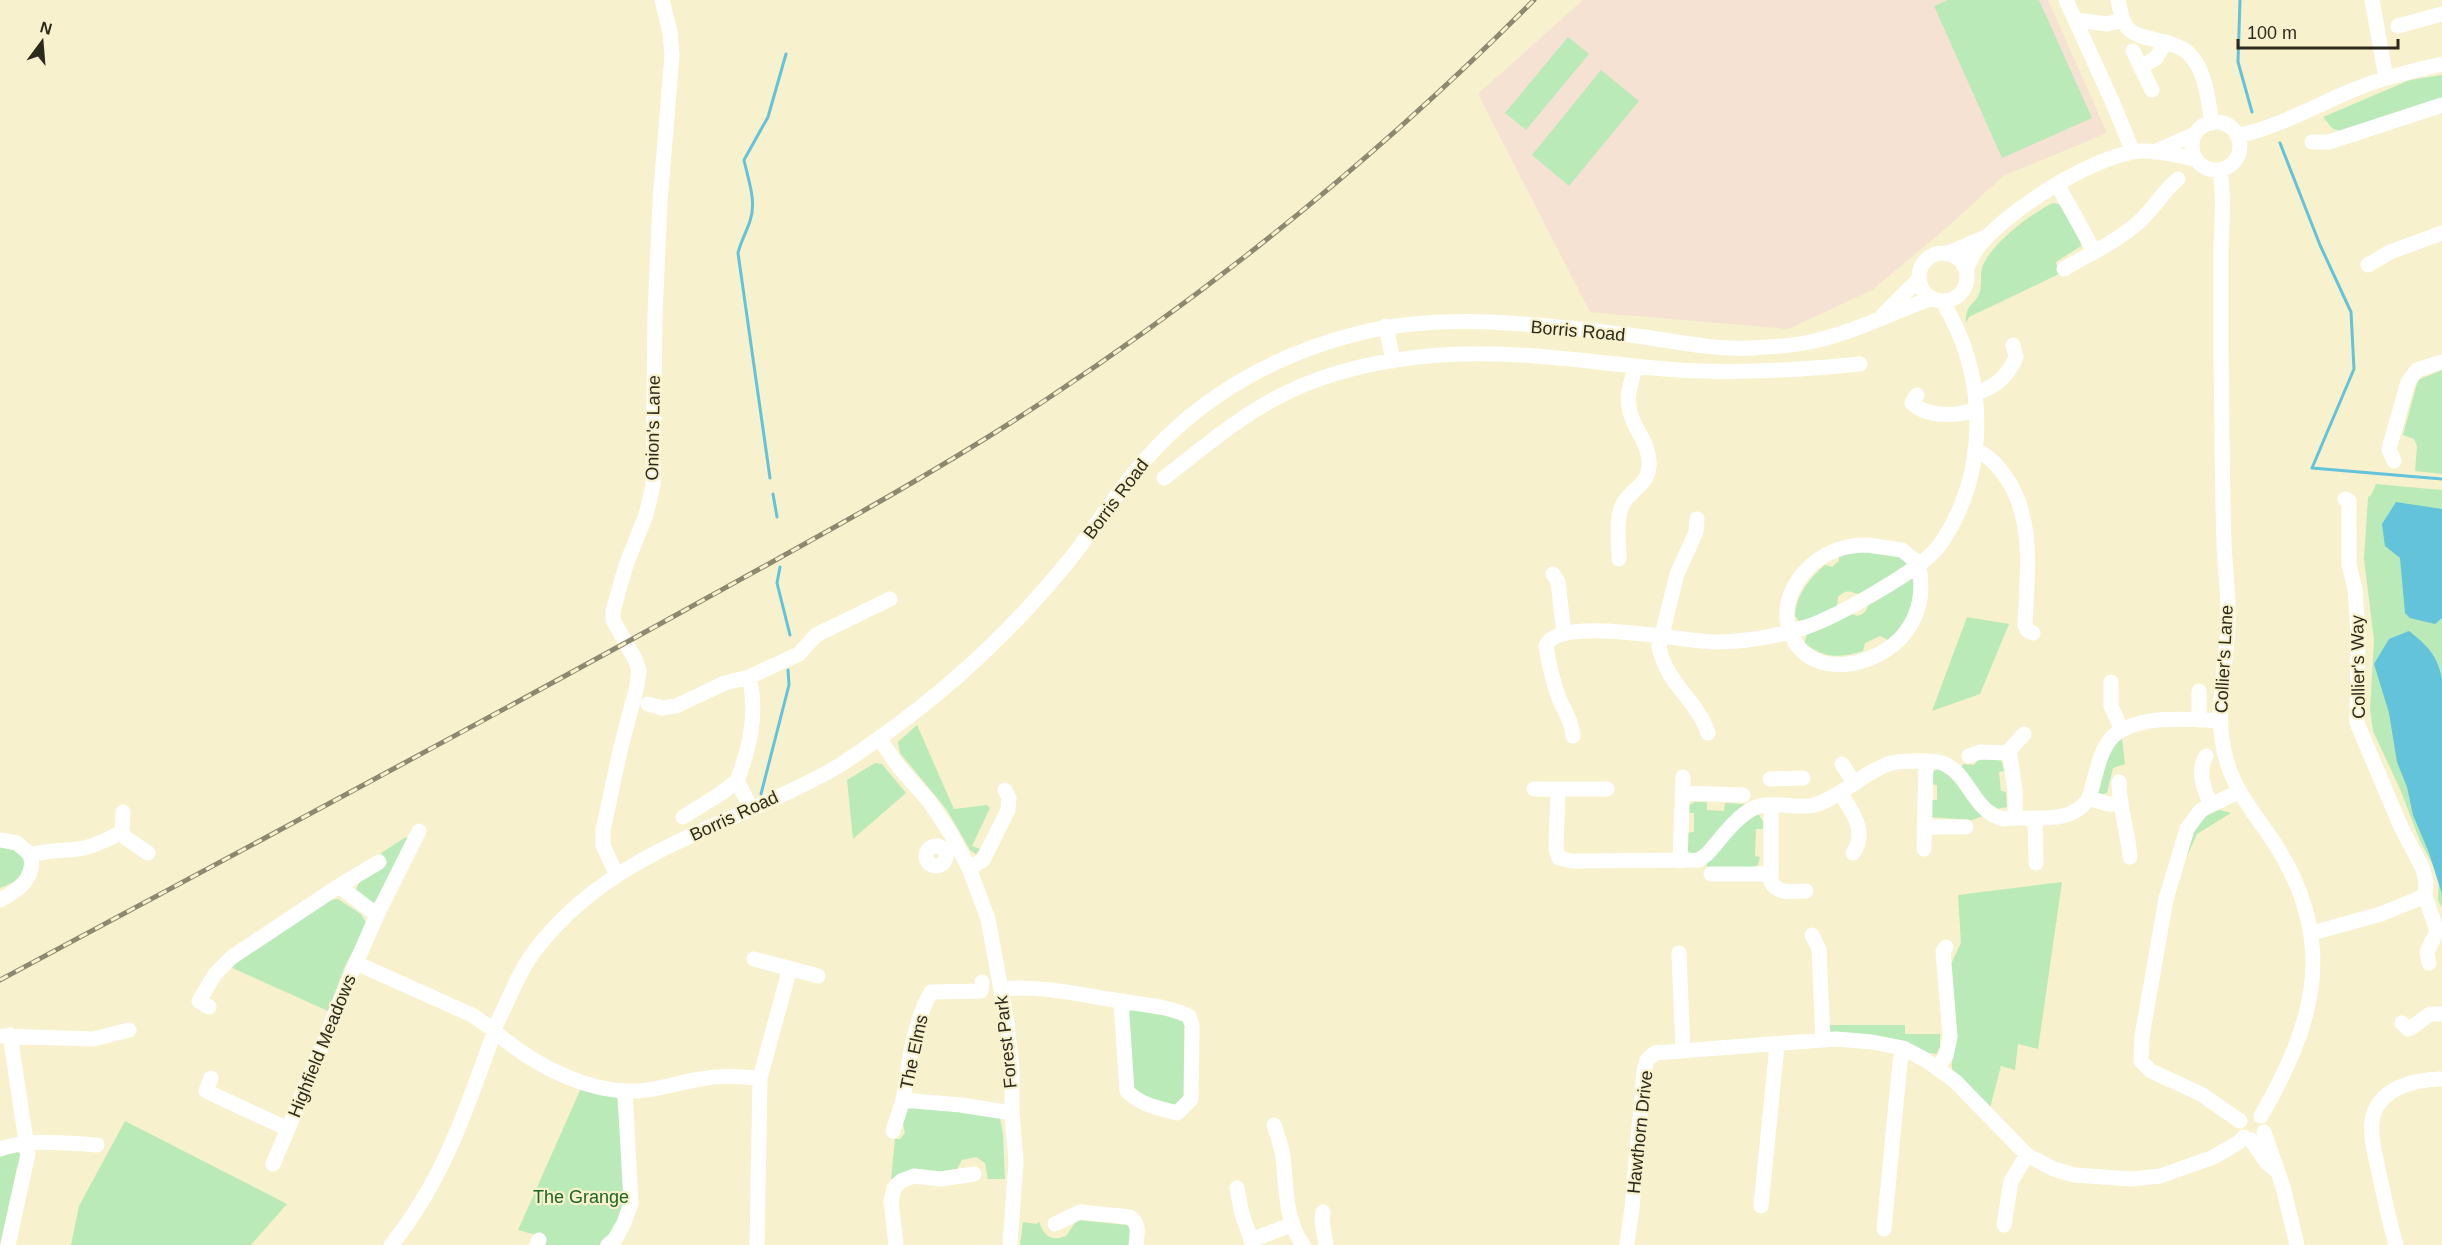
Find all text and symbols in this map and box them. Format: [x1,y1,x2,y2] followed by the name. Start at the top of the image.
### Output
[12,12,72,72] north arrow
[2238,12,2398,50] scale bar
[38,18,54,38] text: N
[2247,23,2297,43] text: 100 m
[1530,317,1626,345] street label: Borris Road
[642,375,664,481] street label: Onion's Lane
[1079,455,1153,543] street label: Borris Road
[2211,604,2237,714] street label: Collier's Lane
[2347,615,2369,719] street label: Collier's Way
[687,787,781,845] street label: Borris Road
[284,972,360,1120] street label: Highfield Meadows
[991,994,1021,1089] street label: Forest Park
[896,1013,932,1091] street label: The Elms
[1624,1069,1656,1195] street label: Hawthorn Drive
[533,1187,629,1207] park label: The Grange

